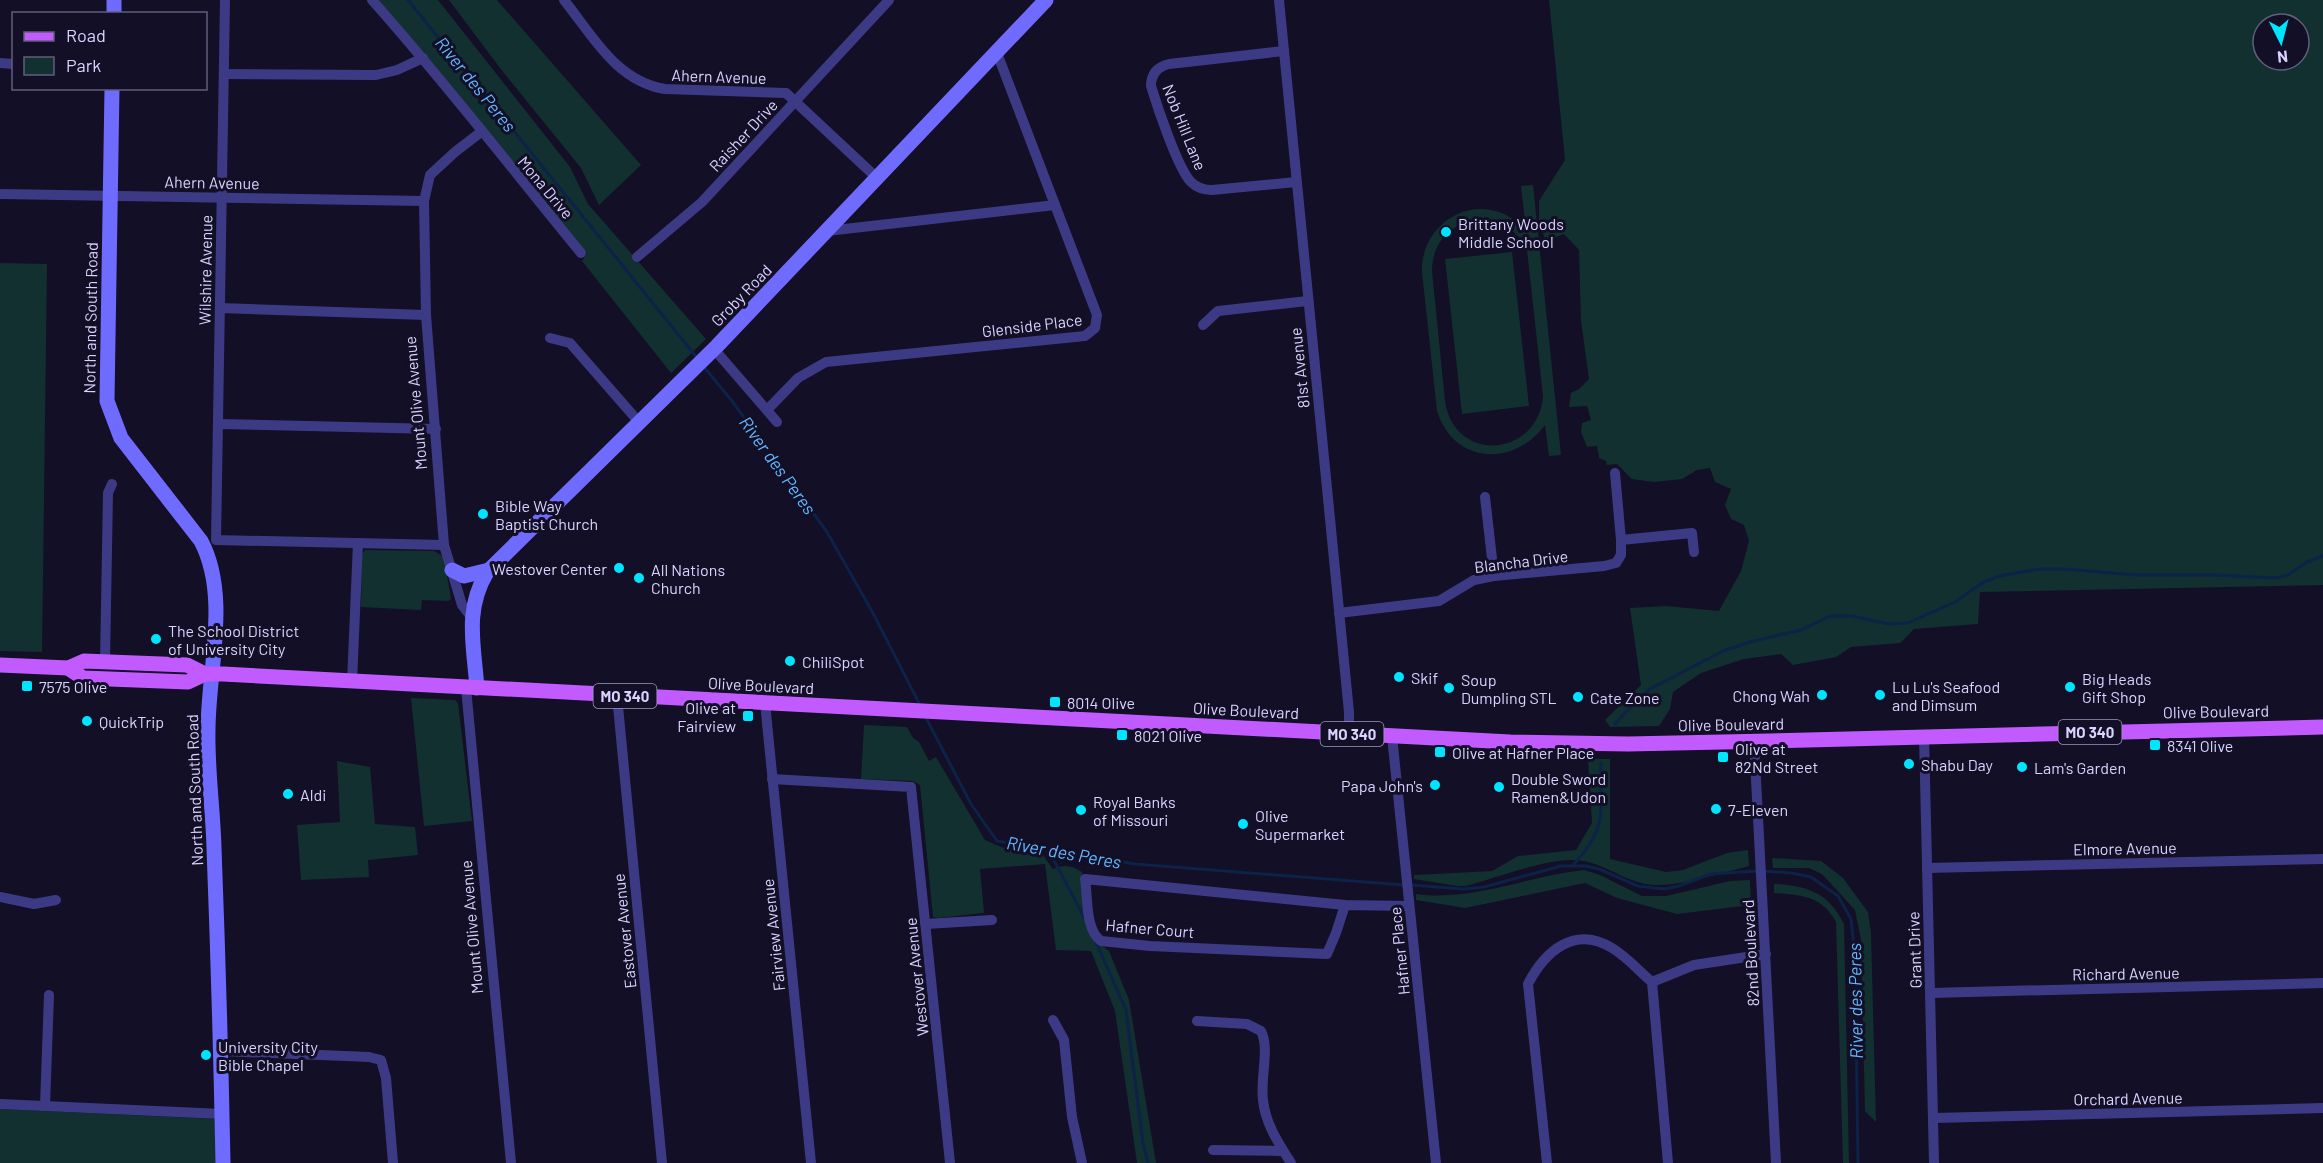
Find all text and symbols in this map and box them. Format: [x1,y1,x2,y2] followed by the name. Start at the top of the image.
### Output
[12,12,207,90] legend
[2251,12,2311,72] north arrow
[66,24,106,46] text: Road
[431,32,521,136] water label: River des Peres
[2276,47,2289,67] text: N
[66,54,101,76] text: Park
[671,65,767,87] street label: Ahern Avenue
[1159,81,1211,173] street label: Nob Hill Lane
[705,95,781,175] street label: Raisher Drive
[514,152,578,222] street label: Mona Drive
[164,172,260,192] street label: Ahern Avenue
[1458,214,1564,251] place label: Brittany Woods Middle School
[195,215,215,325] street label: Wilshire Avenue
[1439,225,1453,239] marker: Brittany Woods Middle School
[79,242,101,394] street label: North and South Road
[707,260,775,330] street label: Groby Road
[981,309,1083,341] street label: Glenside Place
[1285,327,1313,409] street label: 81st Avenue
[400,335,430,471] street label: Mount Olive Avenue
[735,412,821,518] water label: River des Peres
[495,496,598,533] place label: Bible Way Baptist Church
[476,507,490,521] marker: Bible Way Baptist Church
[1473,546,1569,576] street label: Blancha Drive
[492,559,607,578] place label: Westover Center
[651,560,725,597] place label: All Nations Church
[612,561,626,575] marker: Westover Center
[632,571,646,585] marker: All Nations Church
[168,621,299,658] place label: The School District of University City
[149,632,163,646] marker: The School District of University City
[802,652,865,671] place label: ChiliSpot
[783,654,797,668] marker: ChiliSpot
[1411,668,1438,687] place label: Skif
[2082,669,2151,706] place label: Big Heads Gift Shop
[1392,670,1406,684] marker: Skif
[1461,670,1557,707] place label: Soup Dumpling STL
[707,673,815,697] street label: Olive Boulevard
[39,677,107,696] place label: 7575 Olive
[1892,677,2000,714] place label: Lu Lu's Seafood and Dimsum
[20,679,34,693] marker: 7575 Olive
[2063,680,2077,694] marker: Big Heads Gift Shop
[1442,681,1456,695] marker: Soup Dumpling STL
[594,684,656,708] road number: MO 340
[1733,686,1810,705] place label: Chong Wah
[1590,688,1660,707] place label: Cate Zone
[1815,688,1829,702] marker: Chong Wah
[1873,688,1887,702] marker: Lu Lu's Seafood and Dimsum
[1571,690,1585,704] marker: Cate Zone
[1067,693,1135,712] place label: 8014 Olive
[1048,695,1062,709] marker: 8014 Olive
[677,698,736,735] place label: Olive at Fairview
[1192,698,1300,722] street label: Olive Boulevard
[2163,701,2269,721] street label: Olive Boulevard
[741,709,755,723] marker: Olive at Fairview
[99,712,164,731] place label: QuickTrip
[80,714,94,728] marker: QuickTrip
[182,714,206,866] street label: North and South Road
[1678,714,1784,734] street label: Olive Boulevard
[2058,720,2122,744] road number: MO 340
[1320,722,1384,746] road number: MO 340
[1134,726,1202,745] place label: 8021 Olive
[1115,728,1129,742] marker: 8021 Olive
[2167,736,2233,755] place label: 8341 Olive
[2148,738,2162,752] marker: 8341 Olive
[1735,739,1818,776] place label: Olive at 82Nd Street
[1452,743,1594,762] place label: Olive at Hafner Place
[1433,745,1447,759] marker: Olive at Hafner Place
[1716,750,1730,764] marker: Olive at 82Nd Street
[1921,755,1994,774] place label: Shabu Day
[1902,757,1916,771] marker: Shabu Day
[2034,758,2126,777] place label: Lam's Garden
[2015,760,2029,774] marker: Lam's Garden
[1511,769,1606,806] place label: Double Sword Ramen&Udon
[1341,776,1423,795] place label: Papa John's
[1428,778,1442,792] marker: Papa John's
[1492,780,1506,794] marker: Double Sword Ramen&Udon
[300,785,326,804] place label: Aldi
[281,787,295,801] marker: Aldi
[1093,792,1176,829] place label: Royal Banks of Missouri
[1728,800,1788,819] place label: 7-Eleven
[1709,802,1723,816] marker: 7-Eleven
[1074,803,1088,817] marker: Royal Banks of Missouri
[1255,806,1345,843] place label: Olive Supermarket
[1236,817,1250,831] marker: Olive Supermarket
[1005,831,1123,873] water label: River des Peres
[2073,838,2177,858] street label: Elmore Avenue
[456,859,486,995] street label: Mount Olive Avenue
[609,873,639,989] street label: Eastover Avenue
[758,878,788,992] street label: Fairview Avenue
[1738,899,1762,1007] street label: 82nd Boulevard
[1385,906,1413,996] street label: Hafner Place
[1903,911,1925,989] street label: Grant Drive
[1105,915,1195,941] street label: Hafner Court
[900,917,932,1037] street label: Westover Avenue
[1843,943,1867,1059] water label: River des Peres
[2072,963,2180,983] street label: Richard Avenue
[218,1037,318,1074] place label: University City Bible Chapel
[199,1048,213,1062] marker: University City Bible Chapel
[2073,1088,2183,1108] street label: Orchard Avenue

